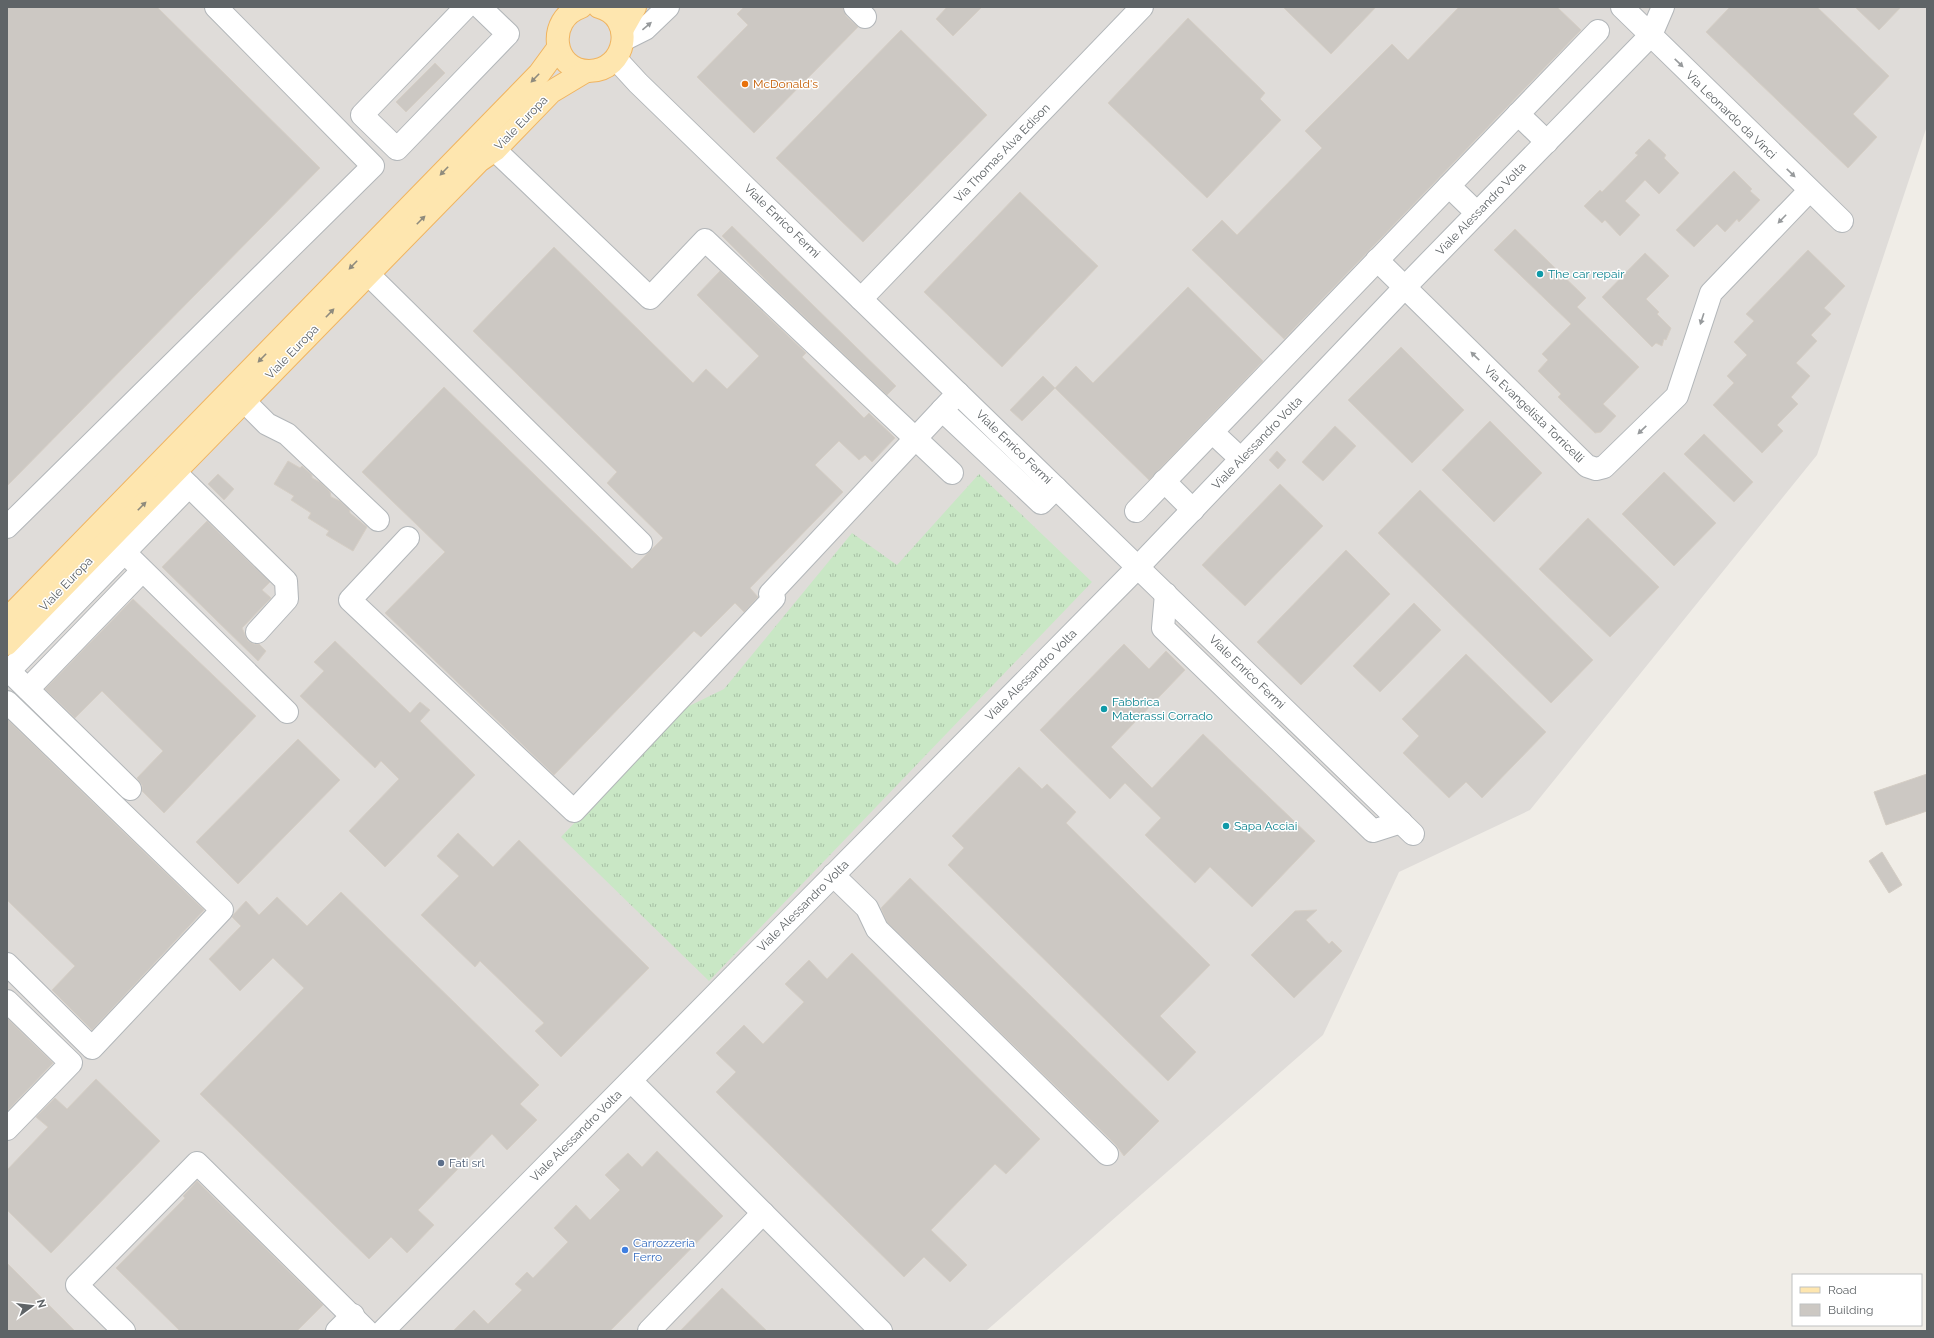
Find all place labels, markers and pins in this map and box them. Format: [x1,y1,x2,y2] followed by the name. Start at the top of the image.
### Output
[753,77,818,91] place label: McDonald's
[740,79,750,89] marker: McDonald's
[1548,267,1625,281] place label: The car repair
[1535,269,1545,279] marker: The car repair
[1112,695,1213,723] place label: Fabbrica Materassi Corrado
[1099,704,1109,714] marker: Fabbrica Materassi Corrado
[1234,819,1297,833] place label: Sapa Acciai
[1221,821,1231,831] marker: Sapa Acciai
[449,1156,485,1170] place label: Fati srl
[436,1158,446,1168] marker: Fati srl
[633,1236,695,1264] place label: Carrozzeria Ferro
[620,1245,630,1255] marker: Carrozzeria Ferro

